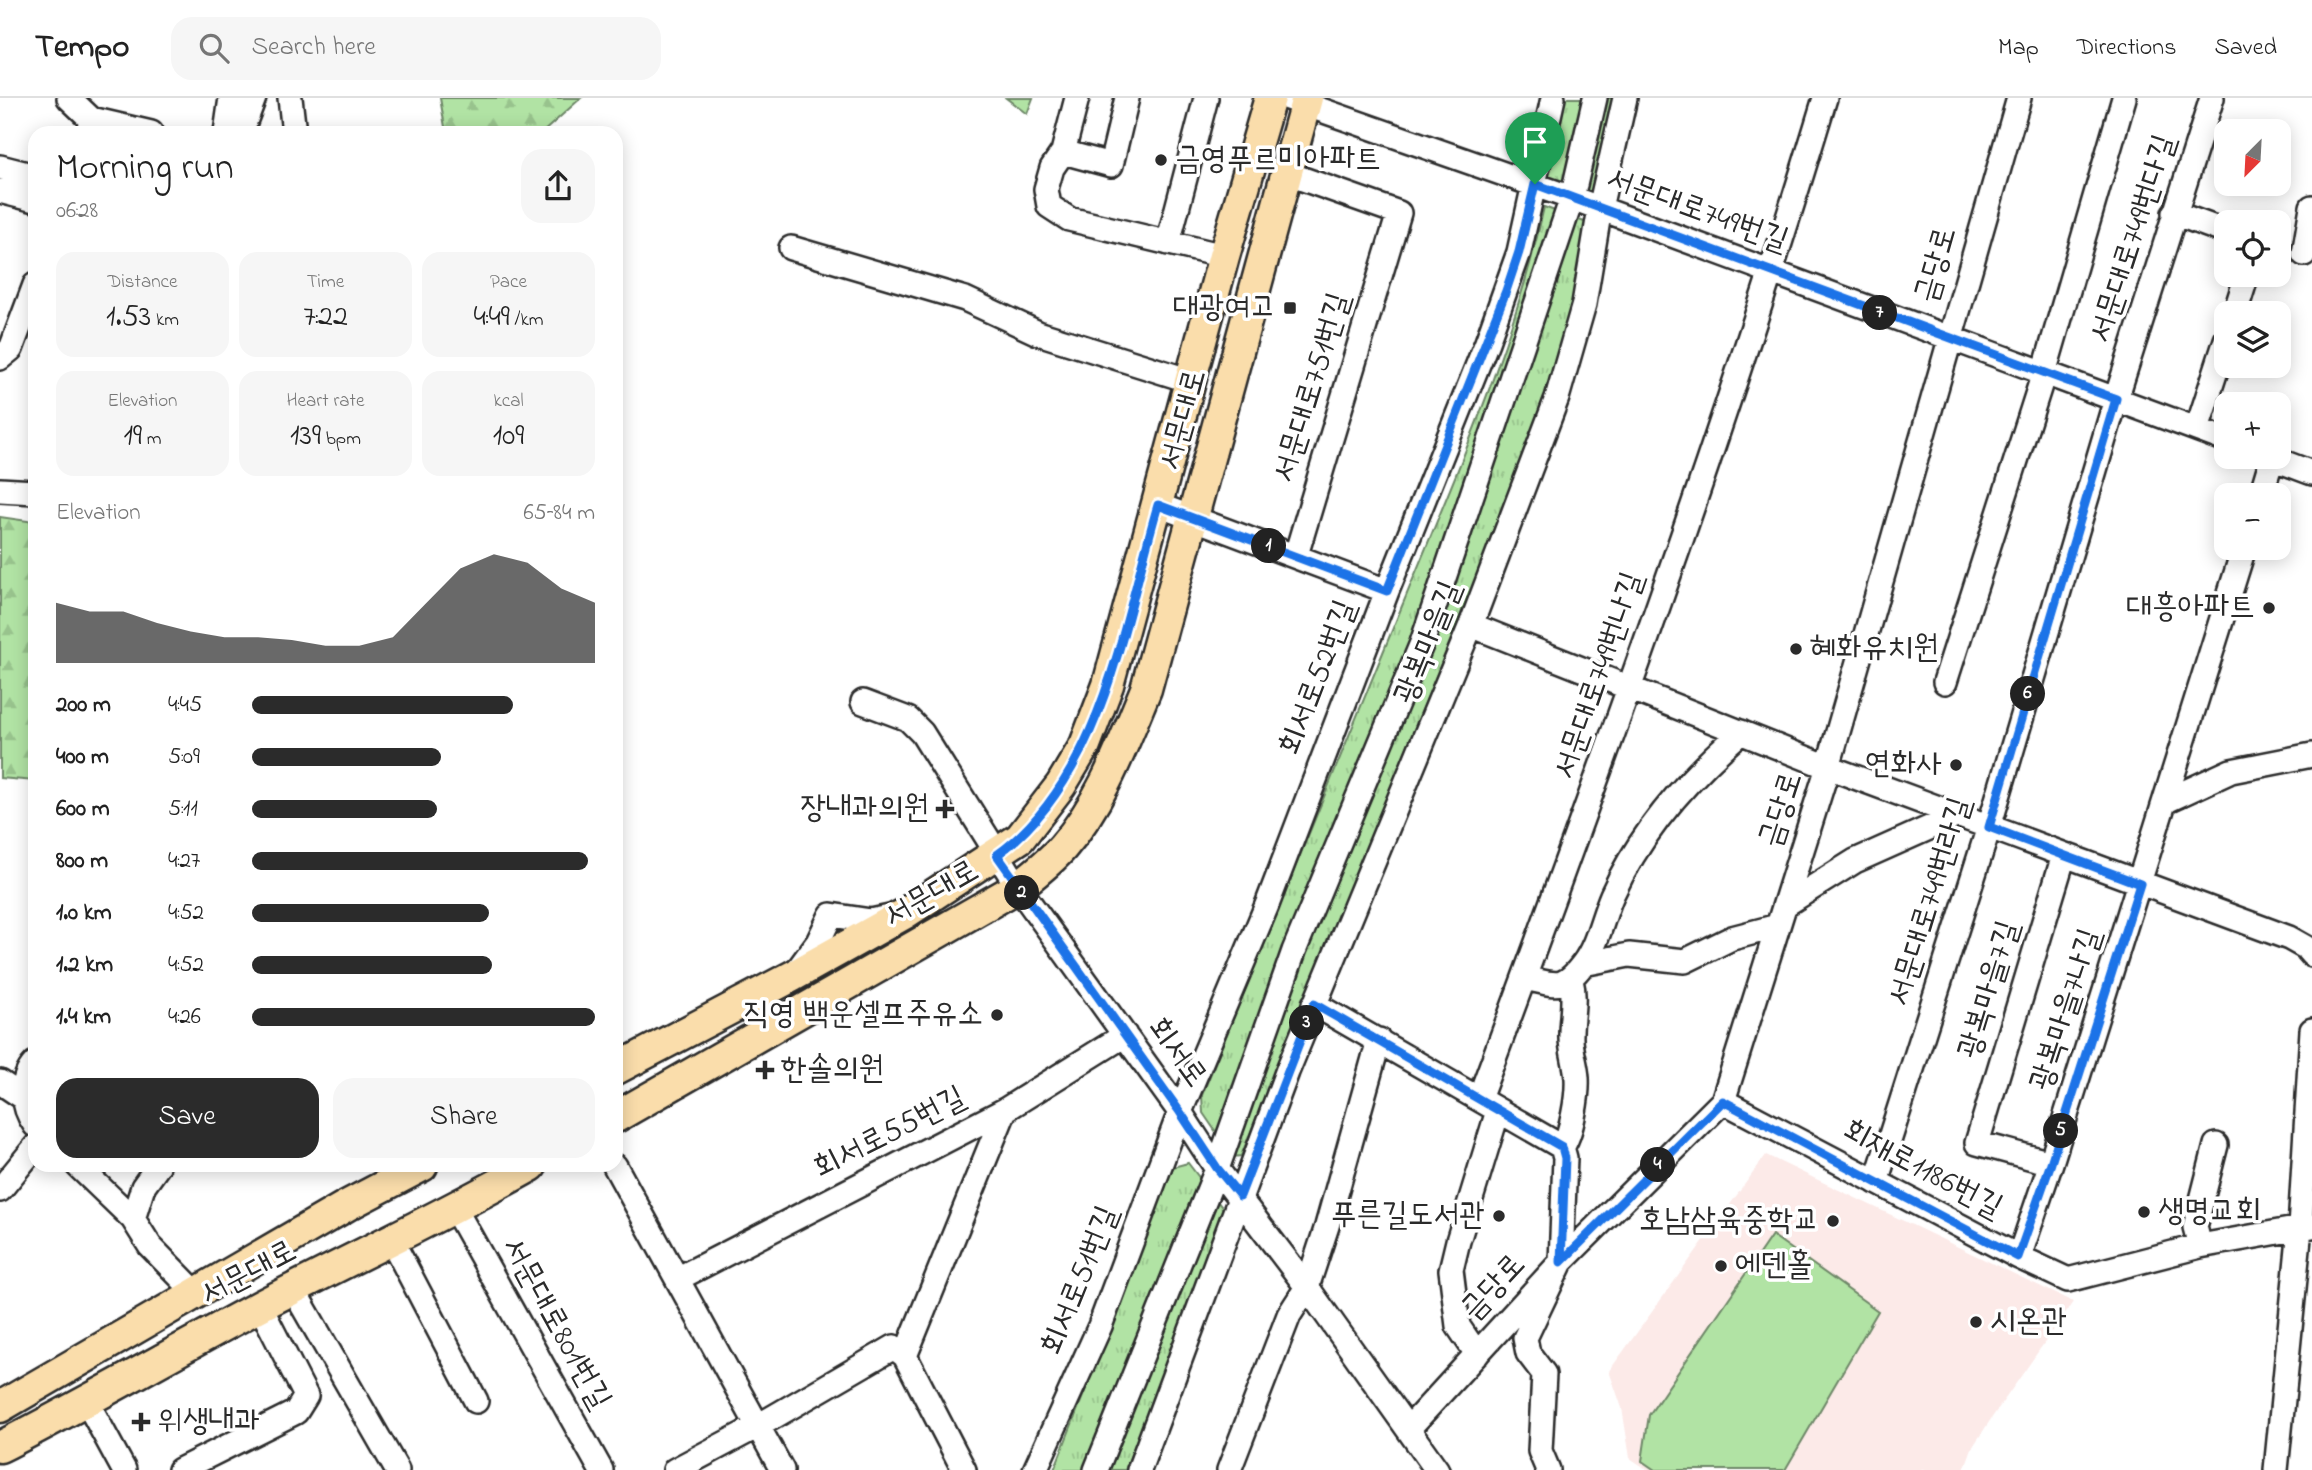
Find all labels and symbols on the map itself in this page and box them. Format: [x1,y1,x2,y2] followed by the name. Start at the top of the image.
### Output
[1505,112,1565,184] pin
[2214,119,2291,196] north arrow
[2078,129,2190,349] street label: 서문대로749번다길
[1175,137,1381,184] place label: 금영푸르미아파트
[1153,152,1169,168] marker: 금영푸르미아파트
[1599,156,1795,266] street label: 서문대로749번길
[1904,221,1970,309] street label: 금당로
[1173,285,1276,332] place label: 대광여고
[1262,287,1364,489] street label: 서문대로751번길
[1862,296,1898,330] pin: 7
[1282,300,1298,316] marker: 대광여고
[1148,364,1220,476] street label: 서문대로
[1252,528,1286,564] pin: 1
[1543,566,1657,786] street label: 서문대로749번나길
[1383,575,1475,711] street label: 광복마을길
[2126,585,2255,632] place label: 대흥아파트
[1268,594,1370,762] street label: 회서로52번길
[2261,600,2277,616] marker: 대흥아파트
[1810,626,1939,673] place label: 혜화유치원
[1788,641,1804,657] marker: 혜화유치원
[2010,676,2046,712] pin: 6
[1865,742,1942,789] place label: 연화사
[1948,757,1964,773] marker: 연화사
[1748,766,1816,854] street label: 금당로
[800,786,929,833] place label: 장내과의원
[1877,792,1985,1012] street label: 서문대로749번라길
[935,799,955,819] marker: 장내과의원
[876,849,988,941] street label: 서문대로
[1004,876,1040,910] pin: 2
[1947,915,2033,1065] street label: 광복마을7길
[2019,923,2115,1097] street label: 광복마을7나길
[743,992,983,1039] place label: 직영 백운셀프주유소
[1290,1006,1324,1040] pin: 3
[989,1007,1005,1023] marker: 직영 백운셀프주유소
[1134,1008,1218,1098] street label: 회서로
[781,1047,884,1094] place label: 한솔의원
[755,1060,775,1080] marker: 한솔의원
[806,1076,974,1192] street label: 회서로55번길
[1834,1108,2010,1232] street label: 회재로1186번길
[2044,1114,2078,1148] pin: 5
[1640,1148,1676,1182] pin: 4
[2158,1189,2261,1236] place label: 생명교회
[1331,1193,1485,1240] place label: 푸른길도서관
[1639,1198,1819,1245] place label: 호남삼육중학교
[1030,1199,1132,1363] street label: 회서로51번길
[2136,1204,2152,1220] marker: 생명교회
[1491,1208,1507,1224] marker: 푸른길도서관
[1825,1213,1841,1229] marker: 호남삼육중학교
[192,1229,306,1319] street label: 서문대로
[488,1229,622,1419] street label: 서문대로801번길
[1735,1243,1812,1290] place label: 에덴홀
[1450,1244,1538,1332] street label: 금당로
[1713,1258,1729,1274] marker: 에덴홀
[1990,1299,2067,1346] place label: 시온관
[1968,1314,1984,1330] marker: 시온관
[157,1399,260,1446] place label: 위생내과
[131,1412,151,1432] marker: 위생내과

